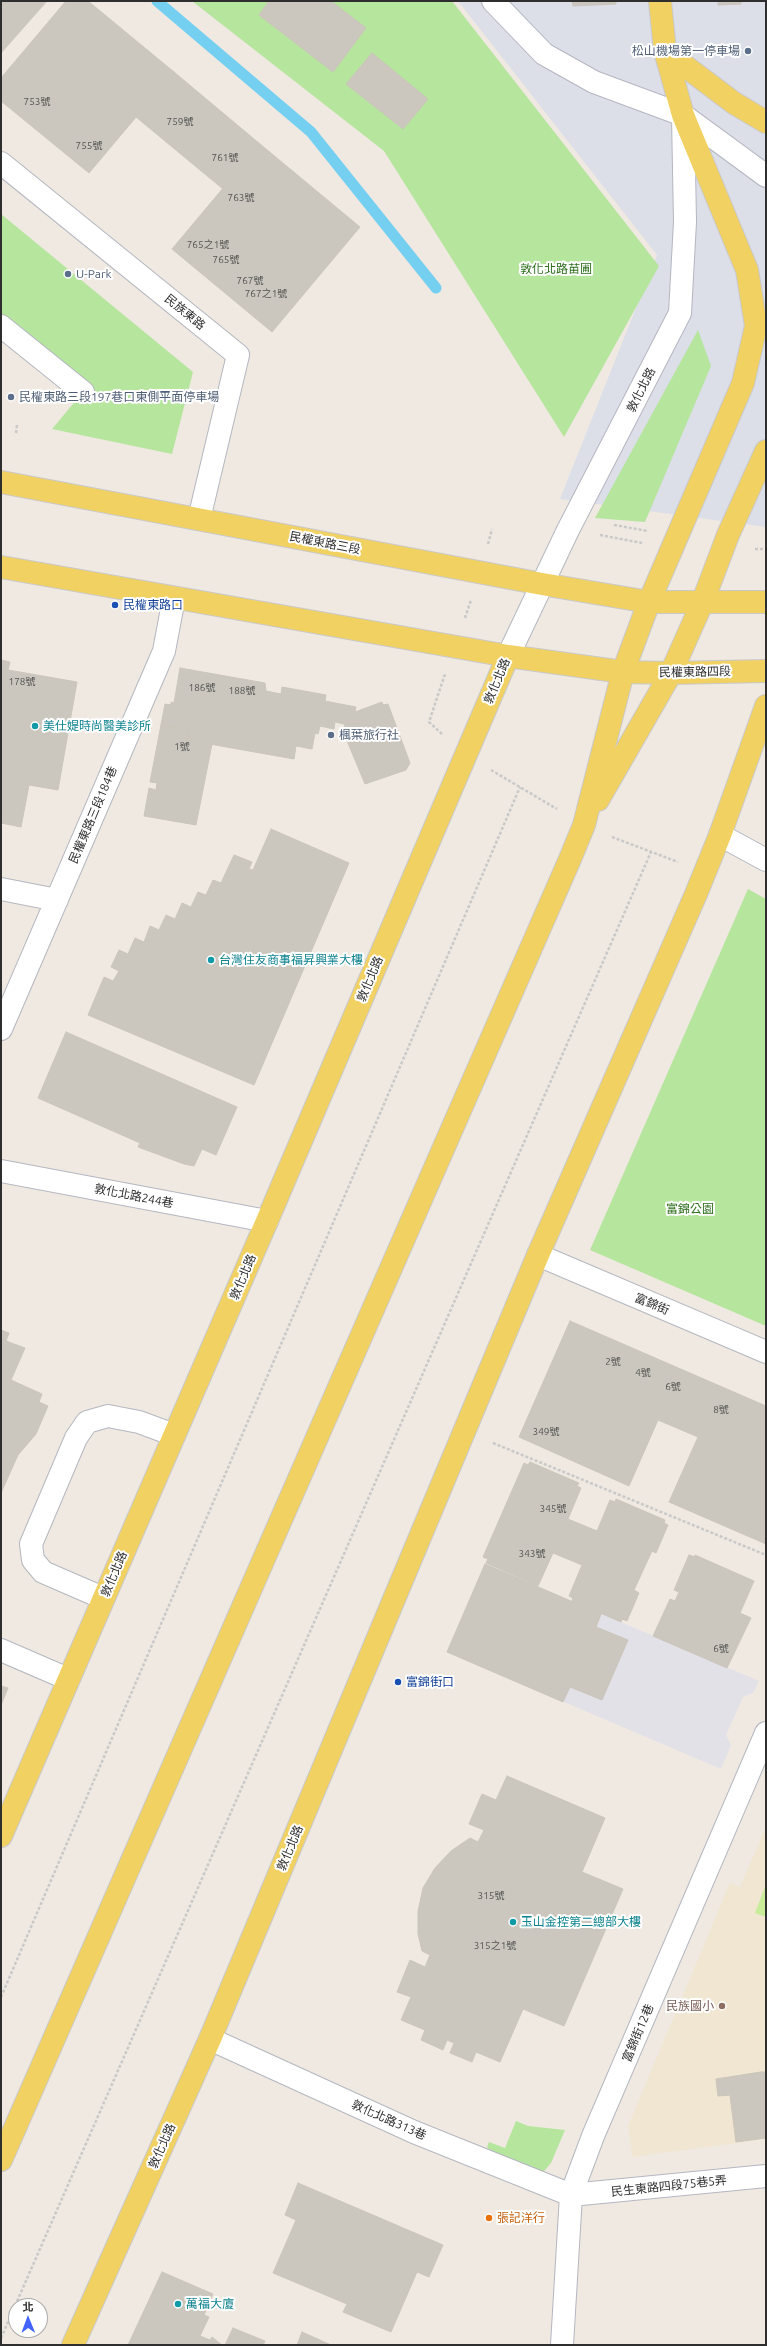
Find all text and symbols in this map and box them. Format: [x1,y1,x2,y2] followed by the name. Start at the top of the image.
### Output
[632,44,740,58] place label: 松山機場第一停車場
[743,46,753,56] marker: 松山機場第一停車場
[24,96,50,108] house number: 753號
[167,116,193,128] house number: 759號
[76,140,102,152] house number: 755號
[212,152,238,164] house number: 761號
[228,192,254,204] house number: 763號
[187,239,229,251] house number: 765之1號
[213,254,239,266] house number: 765號
[520,262,592,276] park label: 敦化北路苗圃
[76,267,112,281] place label: U-Park
[63,269,73,279] marker: U-Park
[237,275,263,287] house number: 767號
[245,288,287,300] house number: 767之1號
[162,291,208,333] street label: 民族東路
[624,365,658,415] street label: 敦化北路
[19,390,219,404] place label: 民權東路三段197巷口東側平面停車場
[6,392,16,402] marker: 民權東路三段197巷口東側平面停車場
[288,529,362,557] street label: 民權東路三段
[123,598,183,612] place label: 民權東路口
[110,600,120,610] marker: 民權東路口
[481,656,513,706] street label: 敦化北路
[659,664,731,680] street label: 民權東路四段
[9,676,35,688] house number: 178號
[189,682,215,694] house number: 186號
[229,685,255,697] house number: 188號
[43,719,151,733] place label: 美仕媞時尚醫美診所
[30,721,40,731] marker: 美仕媞時尚醫美診所
[339,728,399,742] place label: 楓葉旅行社
[326,730,336,740] marker: 楓葉旅行社
[174,741,190,753] house number: 1號
[66,764,120,866] street label: 民權東路三段184巷
[219,953,363,967] place label: 台灣住友商事福昇興業大樓
[354,954,386,1004] street label: 敦化北路
[206,955,216,965] marker: 台灣住友商事福昇興業大樓
[93,1181,175,1211] street label: 敦化北路244巷
[666,1202,714,1216] park label: 富錦公園
[227,1252,259,1302] street label: 敦化北路
[633,1290,671,1318] street label: 富錦街
[605,1356,621,1368] house number: 2號
[635,1367,651,1379] house number: 4號
[665,1381,681,1393] house number: 6號
[713,1404,729,1416] house number: 8號
[533,1426,559,1438] house number: 349號
[540,1503,566,1515] house number: 345號
[519,1548,545,1560] house number: 343號
[98,1549,130,1599] street label: 敦化北路
[713,1643,729,1655] house number: 6號
[406,1675,454,1689] place label: 富錦街口
[393,1677,403,1687] marker: 富錦街口
[274,1823,306,1873] street label: 敦化北路
[478,1890,504,1902] house number: 315號
[521,1915,641,1929] place label: 玉山金控第二總部大樓
[508,1917,518,1927] marker: 玉山金控第二總部大樓
[474,1940,516,1952] house number: 315之1號
[666,1999,714,2013] place label: 民族國小
[717,2001,727,2011] marker: 民族國小
[619,2002,657,2064] street label: 富錦街12巷
[349,2097,429,2143] street label: 敦化北路313巷
[146,2121,178,2171] street label: 敦化北路
[610,2173,728,2199] street label: 民生東路四段75巷5弄
[497,2211,545,2225] place label: 張記洋行
[484,2213,494,2223] marker: 張記洋行
[186,2297,234,2311] place label: 萬福大廈
[8,2298,48,2338] north arrow
[173,2299,183,2309] marker: 萬福大廈
[22,2301,33,2313] text: 北

